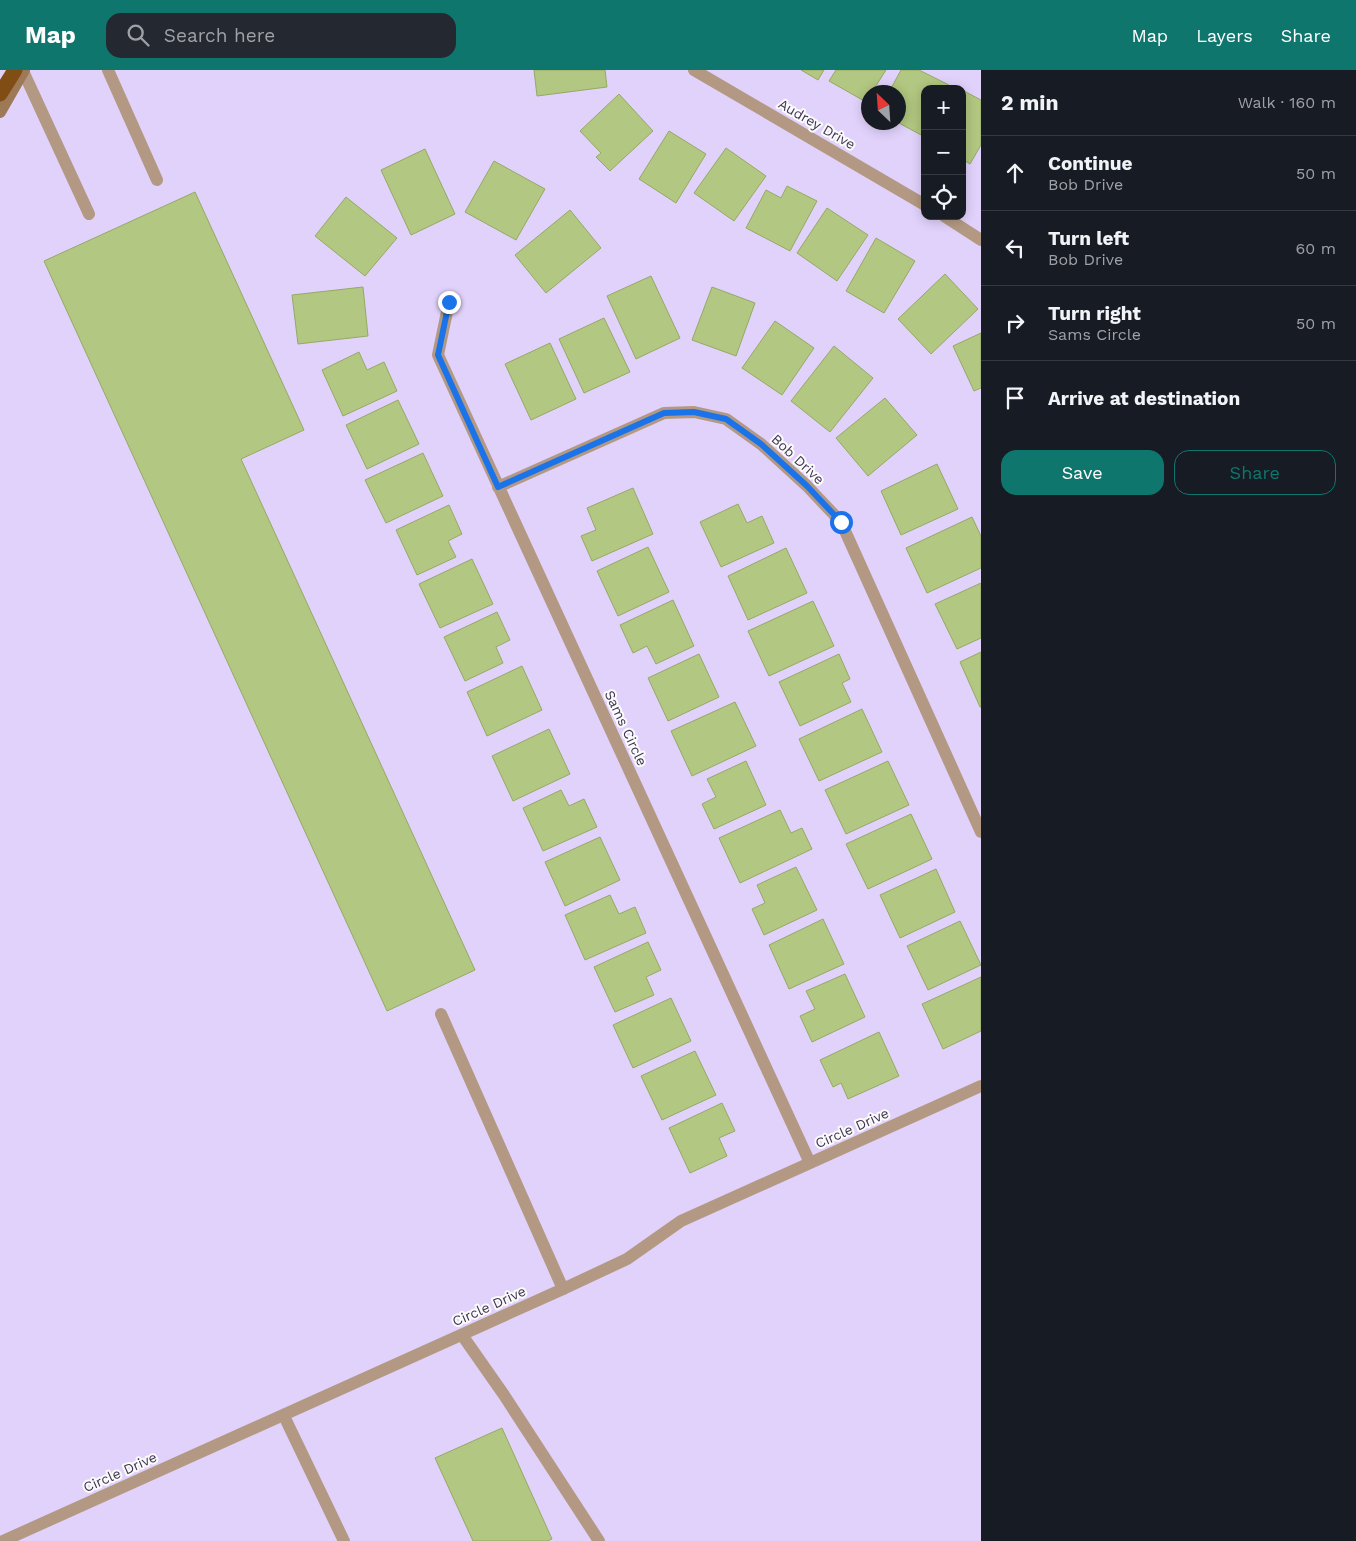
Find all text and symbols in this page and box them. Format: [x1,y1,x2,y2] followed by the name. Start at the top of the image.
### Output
[106,13,456,58] search box
[25,21,76,49] text: Map
[124,21,152,49] icon: search
[164,24,275,47] text: Search here
[1131,25,1168,46] text: Map
[1196,25,1253,46] text: Layers
[1281,25,1331,46] text: Share
[861,85,906,130] north arrow
[921,85,966,220] map controls
[921,85,966,130] button: +
[1001,90,1058,115] text: 2 min
[1238,93,1336,112] text: Walk · 160 m
[776,96,858,152] street label: Audrey Drive
[921,130,966,175] button: −
[1048,152,1132,175] text: Continue
[1001,159,1029,187] icon: ahead
[1296,164,1336,183] text: 50 m
[921,175,966,220] button: locate
[1048,175,1123,194] text: Bob Drive
[1048,227,1129,250] text: Turn left
[1001,234,1029,262] icon: left
[1296,239,1336,258] text: 60 m
[1048,250,1123,269] text: Bob Drive
[438,291,461,314] route end
[1048,302,1141,325] text: Turn right
[1001,309,1029,337] icon: right
[1296,314,1336,333] text: 50 m
[1048,325,1141,344] text: Sams Circle
[1001,384,1029,412] icon: arrive
[1048,387,1240,410] text: Arrive at destination
[768,431,828,487] street label: Bob Drive
[1001,450,1164,495] button: Save
[1174,450,1336,495] button: Share
[830,511,853,534] route start
[602,688,650,768] street label: Sams Circle
[813,1105,891,1151] street label: Circle Drive
[450,1283,528,1329] street label: Circle Drive
[81,1449,159,1495] street label: Circle Drive

